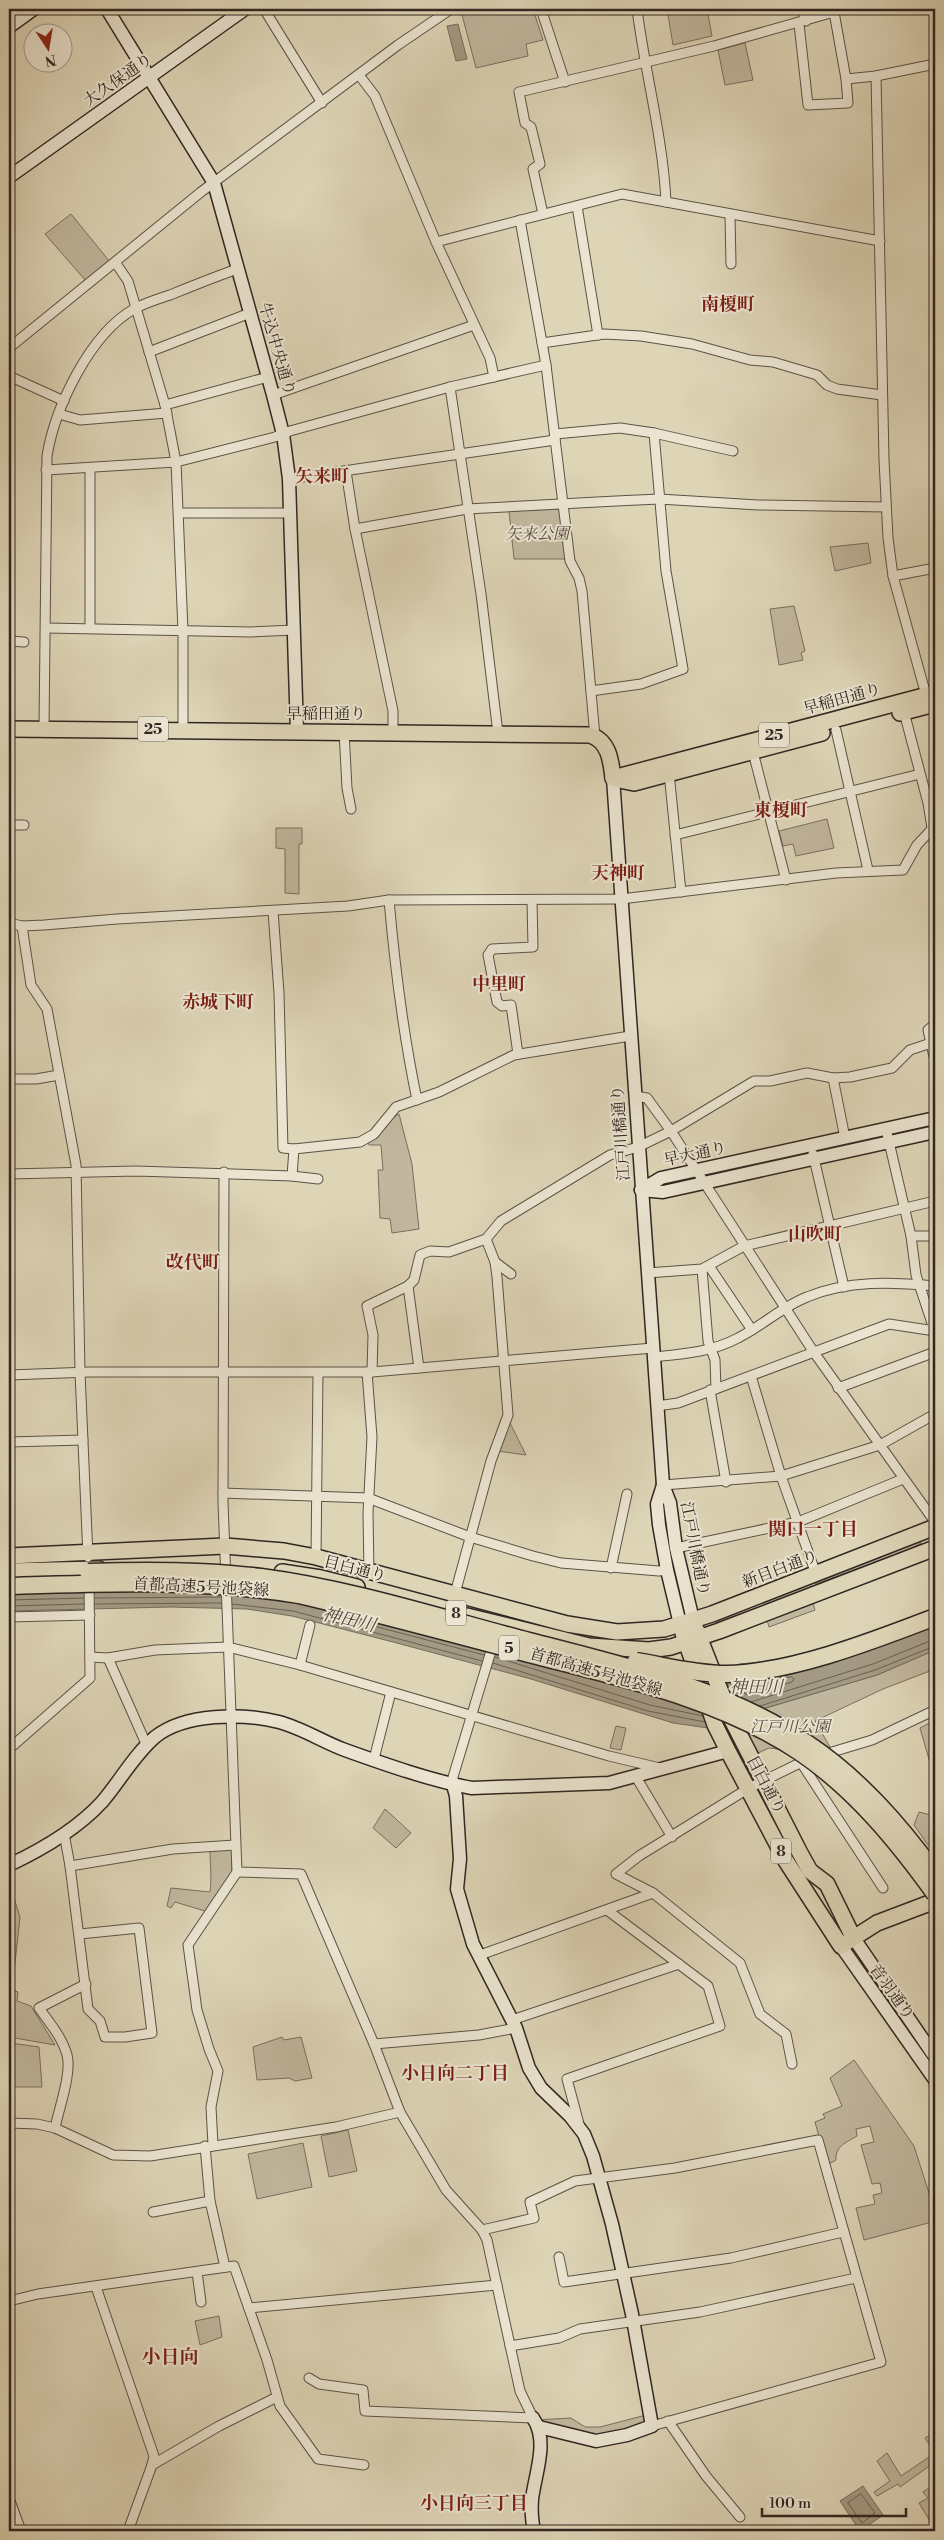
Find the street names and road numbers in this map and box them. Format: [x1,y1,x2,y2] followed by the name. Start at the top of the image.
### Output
[79,49,157,111] street label: 大久保通り
[254,300,300,398] street label: 牛込中央通り
[801,679,883,719] street label: 早稲田通り
[286,704,366,724] street label: 早稲田通り
[138,716,168,742] road number: 25
[759,722,789,748] road number: 25
[608,1084,634,1182] street label: 江戸川橋通り
[662,1138,728,1170] street label: 早大通り
[676,1500,714,1598] street label: 江戸川橋通り
[739,1545,821,1593] street label: 新目白通り
[322,1552,388,1586] street label: 目白通り
[132,1573,270,1601] street label: 首都高速5号池袋線
[446,1600,466,1626] road number: 8
[499,1636,519,1660] road number: 5
[527,1644,665,1700] street label: 首都高速5号池袋線
[742,1752,790,1818] street label: 目白通り
[771,1838,791,1864] road number: 8
[865,1960,919,2024] street label: 音羽通り

